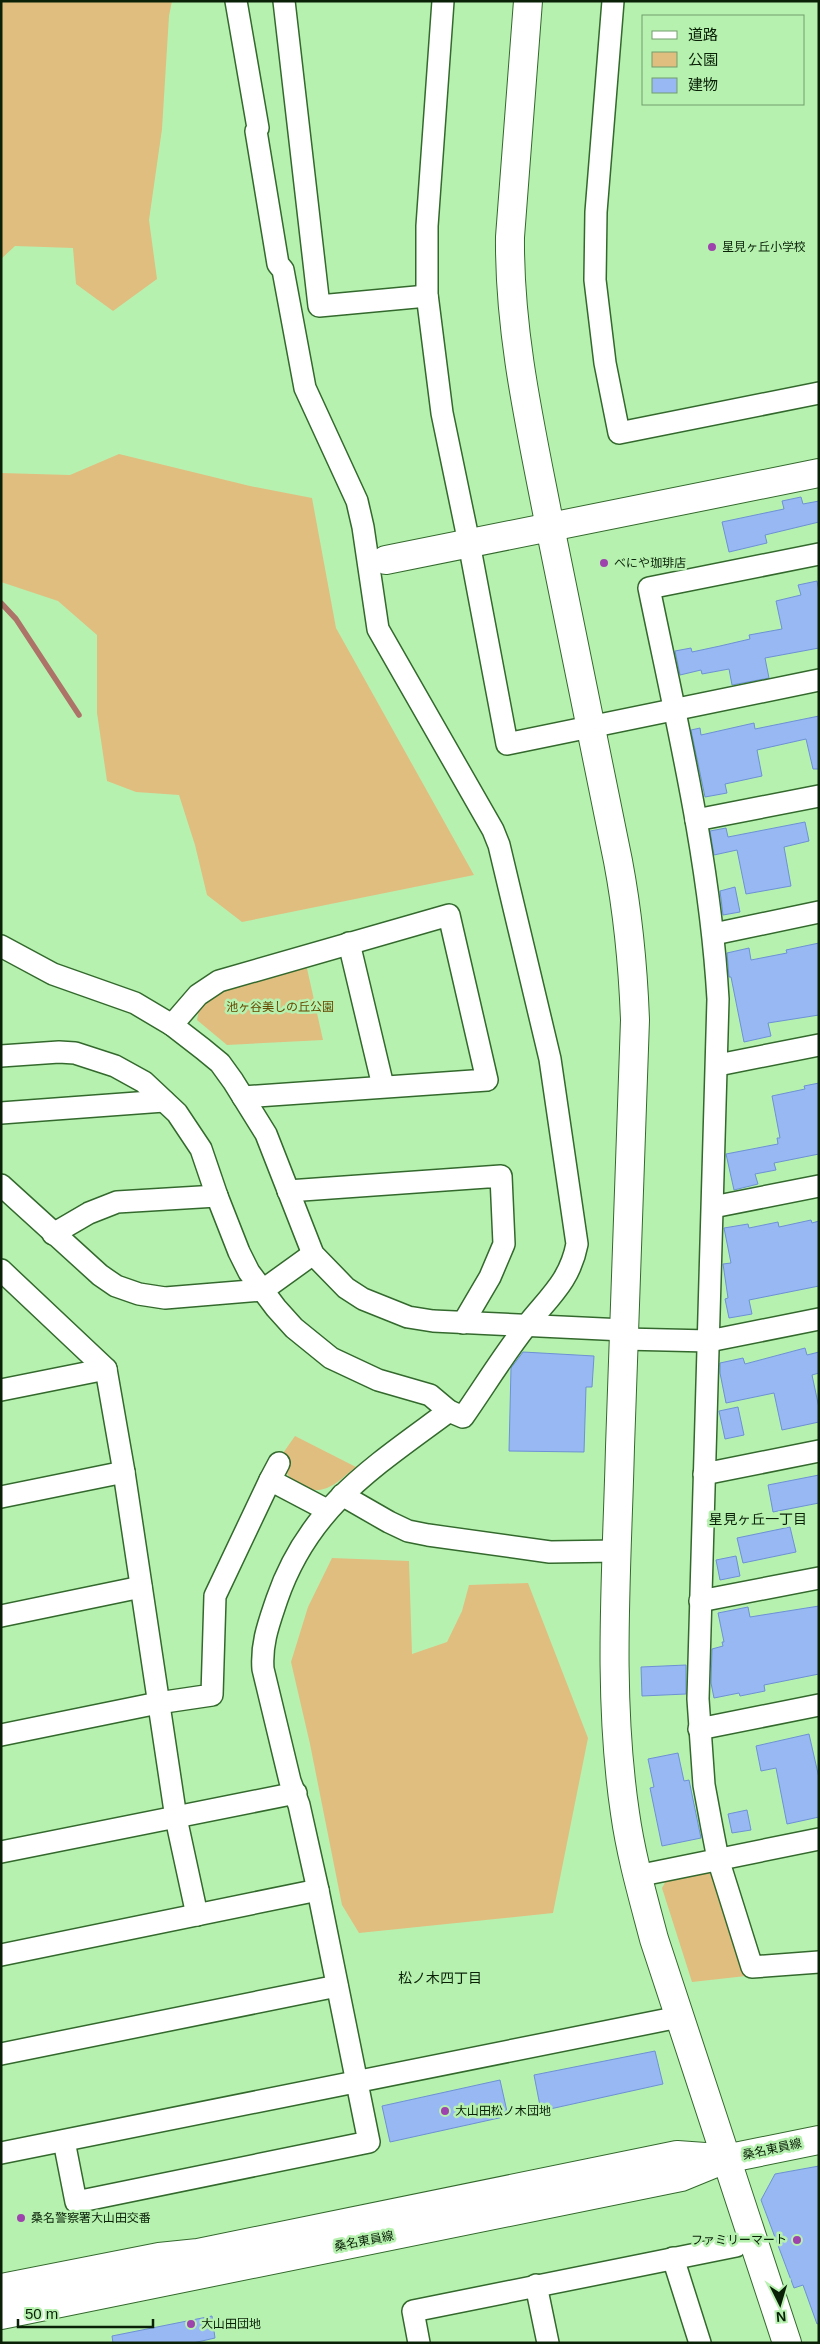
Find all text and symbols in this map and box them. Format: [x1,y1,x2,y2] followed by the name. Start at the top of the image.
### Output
[642,15,805,105] legend
[688,26,718,43] text: 道路
[688,51,718,68] text: 公園
[688,76,718,93] text: 建物
[722,240,806,254] place label: 星見ヶ丘小学校
[706,241,718,253] marker: 星見ヶ丘小学校
[614,556,686,570] place label: べにや珈琲店
[598,557,610,569] marker: べにや珈琲店
[226,1000,334,1014] park label: 池ヶ谷美しの丘公園
[709,1511,807,1527] district label: 星見ヶ丘一丁目
[398,1970,482,1986] district label: 松ノ木四丁目
[455,2104,551,2118] place label: 大山田松ノ木団地
[439,2105,451,2117] marker: 大山田松ノ木団地
[741,2136,803,2162] street label: 桑名東員線
[31,2211,151,2225] place label: 桑名警察署大山田交番
[15,2212,27,2224] marker: 桑名警察署大山田交番
[333,2228,395,2254] street label: 桑名東員線
[691,2233,787,2247] place label: ファミリーマート
[791,2234,803,2246] marker: ファミリーマート
[755,2279,805,2329] north arrow
[18,2296,152,2328] scale bar
[25,2305,58,2322] text: 50 m
[775,2309,787,2325] text: N
[201,2317,261,2331] place label: 大山田団地
[185,2318,197,2330] marker: 大山田団地

